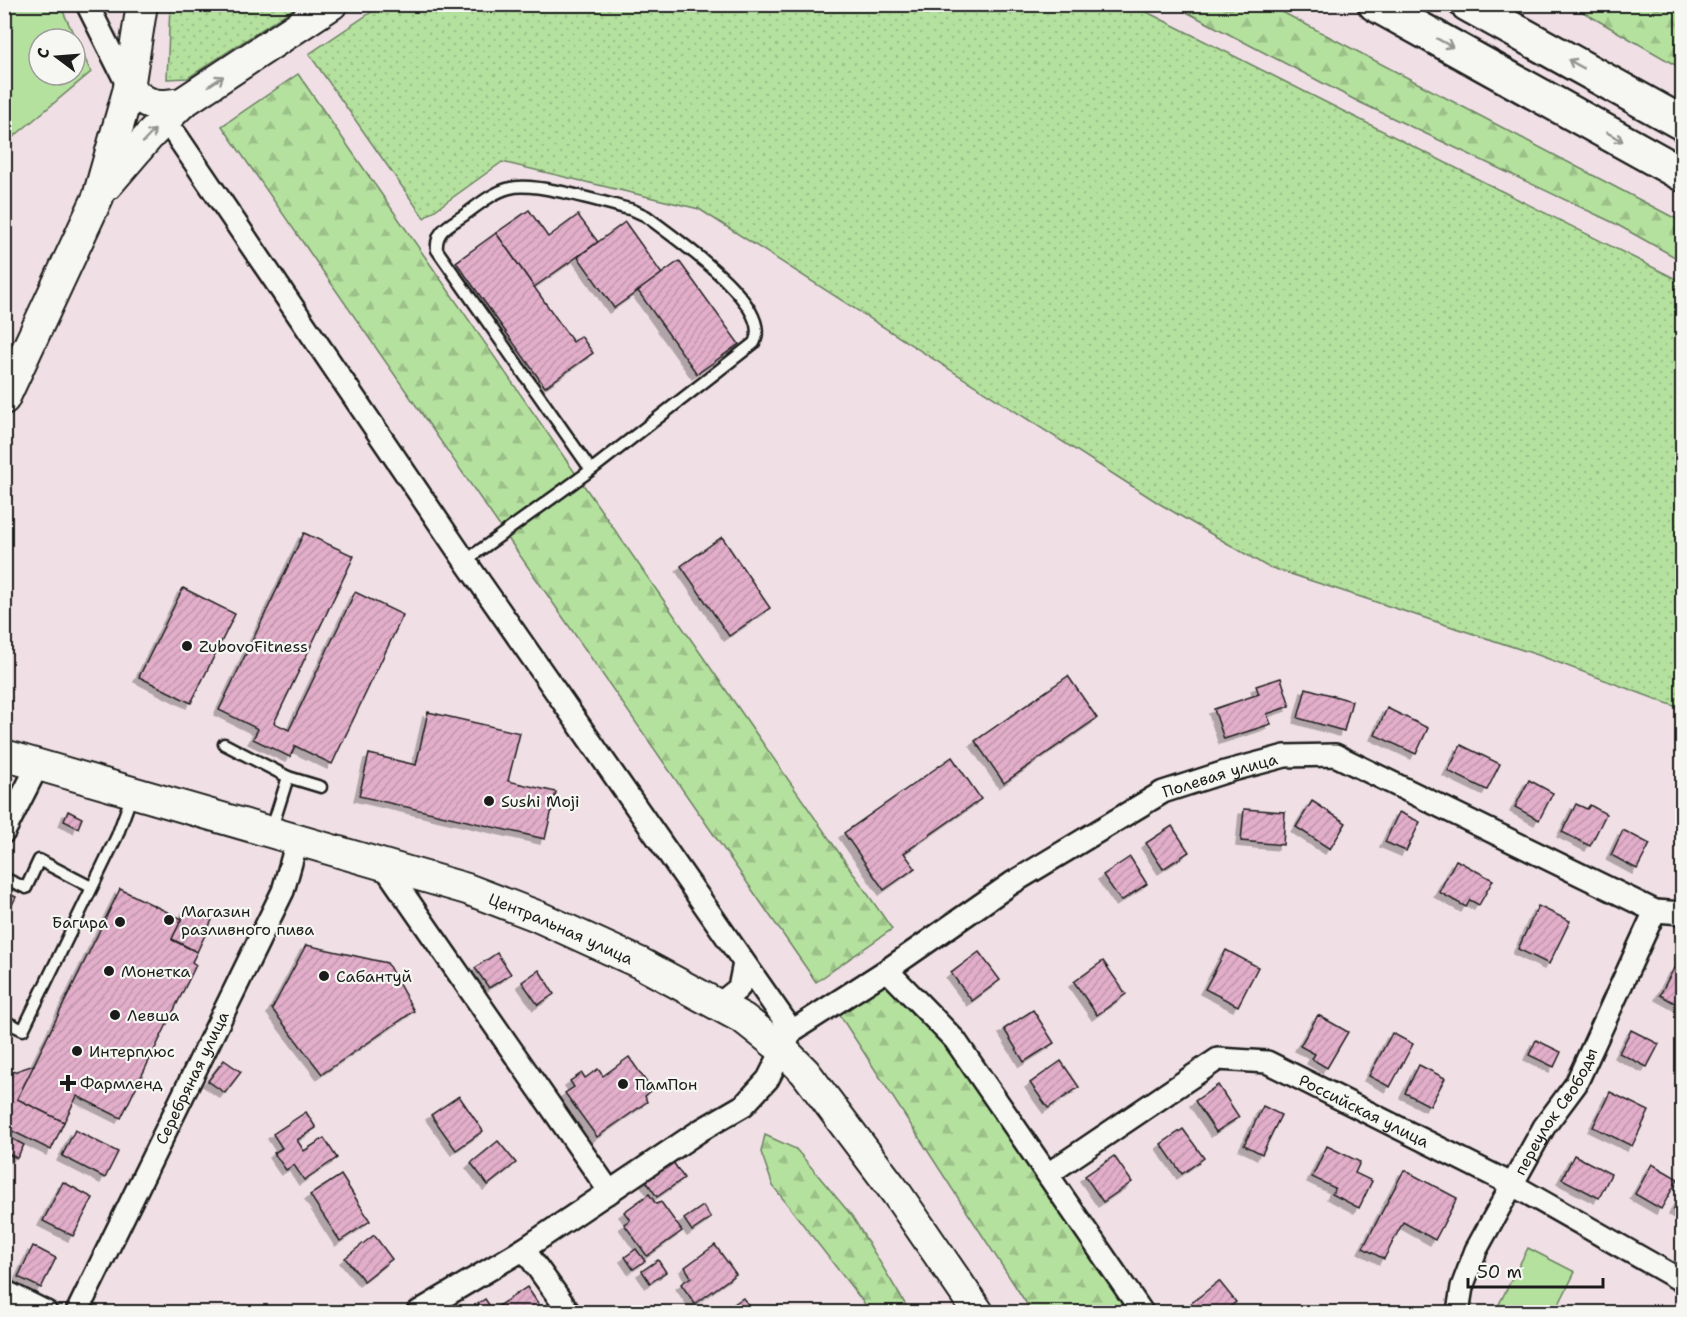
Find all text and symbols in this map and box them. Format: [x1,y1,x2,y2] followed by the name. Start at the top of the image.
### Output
[27,27,87,87] north arrow
[1435,38,1453,49] one-way arrow
[32,45,55,61] text: С
[1568,58,1585,70] one-way arrow
[207,75,224,87] one-way arrow
[142,129,157,144] one-way arrow
[1606,132,1624,143] one-way arrow
[199,636,308,657] place label: ZubovoFitness
[180,639,194,653] marker: ZubovoFitness
[1160,748,1280,802] street label: Полевая улица
[501,791,580,812] place label: Sushi Moji
[482,794,496,808] marker: Sushi Moji
[486,888,637,969] street label: Центральная улица
[181,901,314,940] place label: Магазин разливного пива
[52,912,108,933] place label: Багира
[162,913,176,927] marker: Магазин разливного пива
[113,915,127,929] marker: Багира
[121,961,191,982] place label: Монетка
[102,964,116,978] marker: Монетка
[336,966,412,987] place label: Сабантуй
[317,969,331,983] marker: Сабантуй
[127,1005,179,1026] place label: Левша
[150,1007,233,1148] street label: Серебряная улица
[108,1008,122,1022] marker: Левша
[89,1041,175,1062] place label: Интерплюс
[70,1044,84,1058] marker: Интерплюс
[1509,1044,1602,1179] street label: переулок Свободы
[1295,1069,1433,1152] street label: Российская улица
[80,1073,163,1094] place label: Фармленд
[635,1074,697,1095] place label: ПамПон
[61,1076,75,1090] marker: Фармленд
[616,1077,630,1091] marker: ПамПон
[1468,1251,1603,1289] scale bar
[1477,1260,1522,1284] text: 50 m

